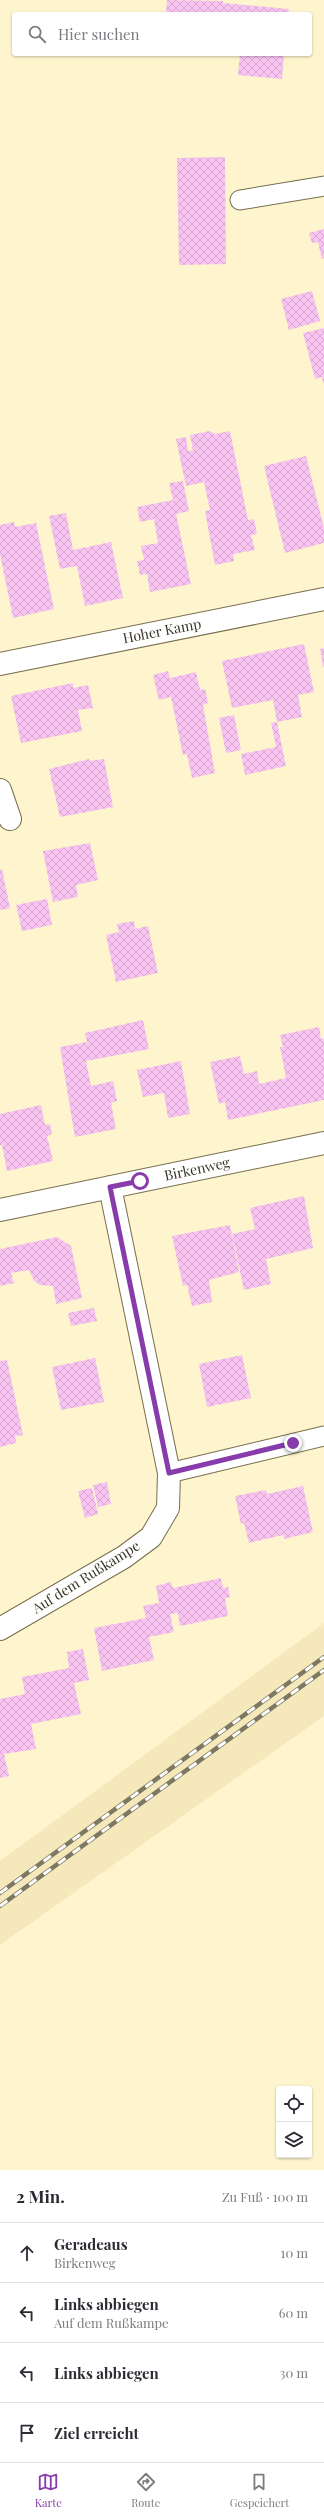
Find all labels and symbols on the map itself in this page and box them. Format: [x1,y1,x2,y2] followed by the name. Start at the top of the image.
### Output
[121,614,203,647] street label: Hoher Kamp
[162,1152,232,1185] street label: Birkenweg
[131,1172,149,1190] route start
[284,1434,302,1452] route end
[28,1536,143,1618] street label: Auf dem Rußkampe

